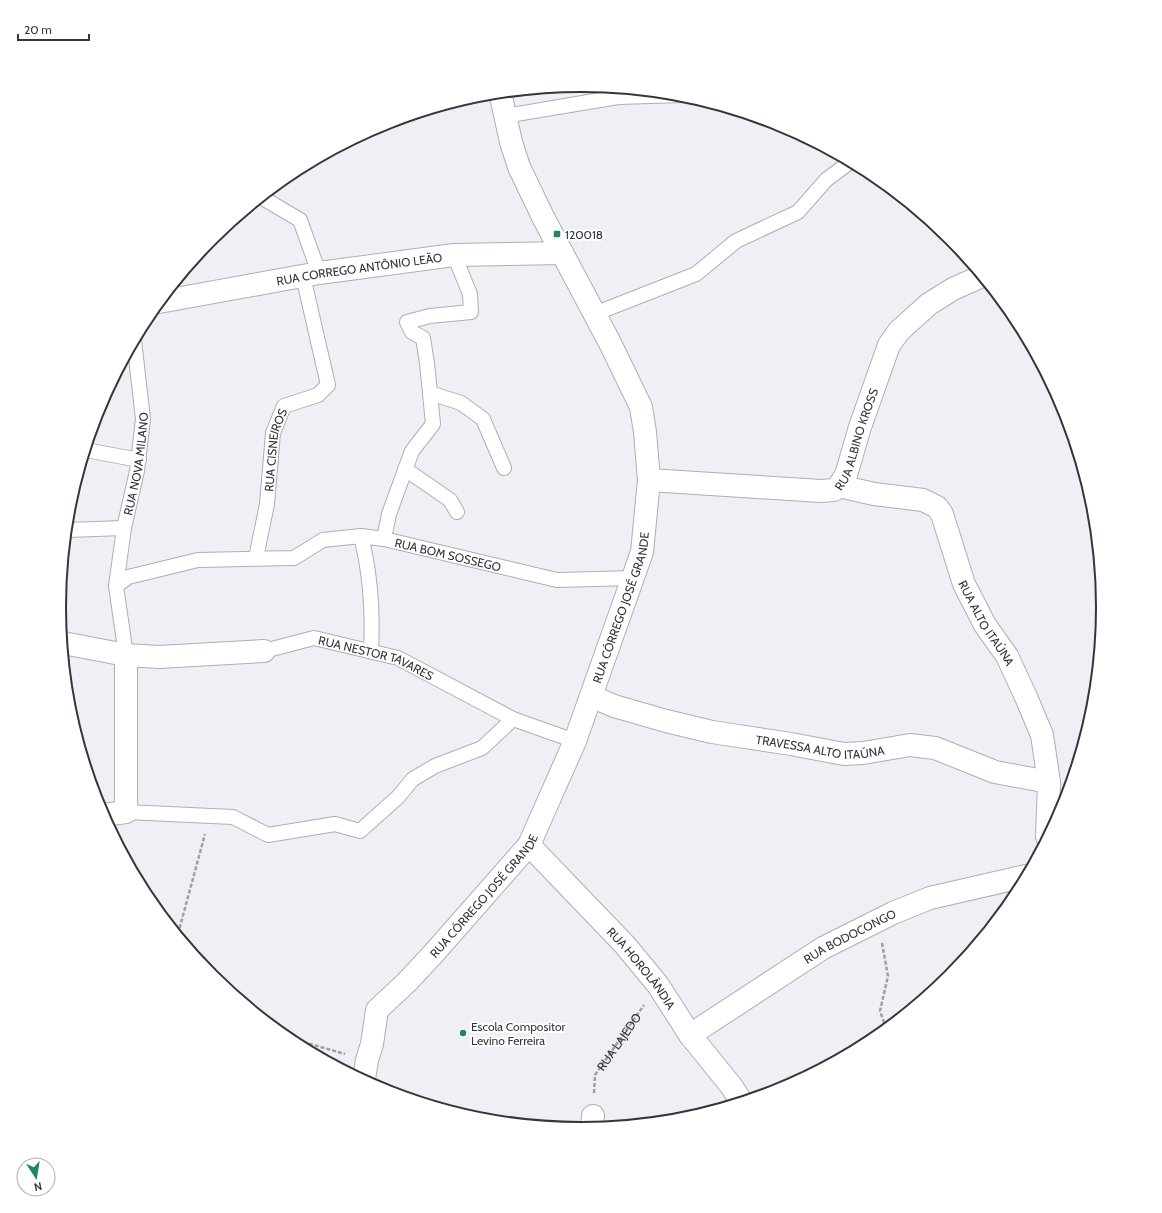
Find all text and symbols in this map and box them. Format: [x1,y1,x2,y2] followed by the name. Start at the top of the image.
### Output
[18,16,89,42] scale bar
[24,22,52,37] text: 20 m
[565,227,603,242] place label: 120018
[552,229,562,239] marker: 120018
[275,249,443,288] street label: RUA CORREGO ANTÔNIO LEÃO
[831,386,881,493] street label: RUA ALBINO KROSS
[261,406,290,492] street label: RUA CISNEIROS
[120,411,151,517] street label: RUA NOVA MILANO
[589,531,651,685] street label: RUA CÓRREGO JOSÉ GRANDE
[393,534,503,574] street label: RUA BOM SOSSEGO
[956,577,1018,668] street label: RUA ALTO ITAÚNA
[317,632,436,683] street label: RUA NESTOR TAVARES
[755,731,886,761] street label: TRAVESSA ALTO ITAÚNA
[426,831,541,960] street label: RUA CÓRREGO JOSÉ GRANDE
[800,905,898,966] street label: RUA BODOCONGO
[604,924,679,1012] street label: RUA HOROLÂNDIA
[593,1010,644,1073] street label: RUA LAJEDO
[471,1019,566,1048] place label: Escola Compositor Levino Ferreira
[458,1028,468,1038] marker: Escola Compositor Levino Ferreira
[16,1157,56,1197] north arrow
[33,1179,43,1194] text: N

